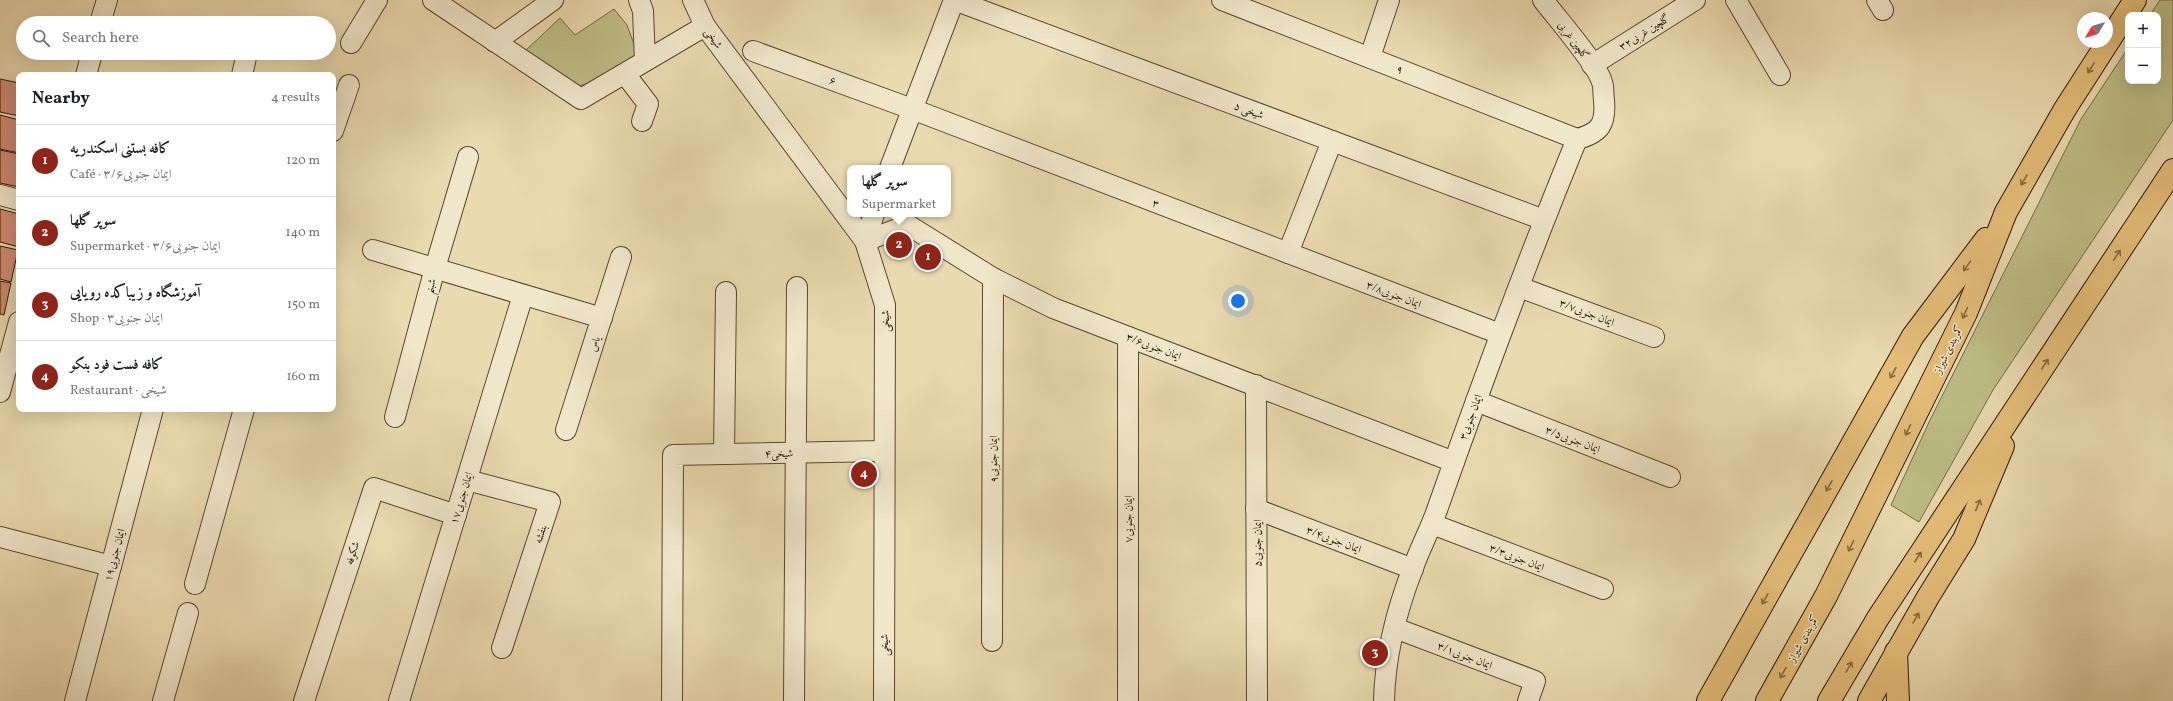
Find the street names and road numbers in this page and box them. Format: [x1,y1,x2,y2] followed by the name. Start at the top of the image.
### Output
[1616,11,1673,55] street label: گلچین غربی۳۲
[1553,18,1593,63] street label: گلچین غربی
[700,26,725,52] street label: شیخی
[1394,62,1405,79] street label: ۹
[827,73,838,90] street label: ۶
[1231,99,1265,124] street label: شیخی ۵
[1150,196,1161,213] street label: ۳
[422,277,443,296] street label: شبنم
[1364,278,1423,313] street label: ایمان جنوبی۳/۸
[1557,296,1616,331] street label: ایمان جنوبی۳/۷
[879,310,894,332] street label: شیخی
[1931,323,1968,377] street label: کمربندی شیراز
[1124,330,1183,365] street label: ایمان جنوبی۳/۶
[586,334,605,354] street label: یاس
[1456,393,1487,442] street label: ایمان جنوبی۳
[1543,423,1602,458] street label: ایمان جنوبی۳/۵
[987,435,1002,483] street label: ایمان جنوبی۹
[765,447,793,462] street label: شیخی۴
[447,471,477,526] street label: ایمان جنوبی۱۷
[1122,495,1137,543] street label: ایمان جنوبی۷
[1251,519,1266,567] street label: ایمان جنوبی۵
[531,523,552,546] street label: بنفشه
[1304,523,1363,558] street label: ایمان جنوبی۳/۴
[101,527,130,583] street label: ایمان جنوبی۱۹
[343,540,364,567] street label: شکوفه
[1487,541,1546,576] street label: ایمان جنوبی۳/۳
[1785,612,1824,666] street label: کمربندی شیراز
[878,634,893,656] street label: شیخی
[1435,639,1494,674] street label: ایمان جنوبی۳/۱

